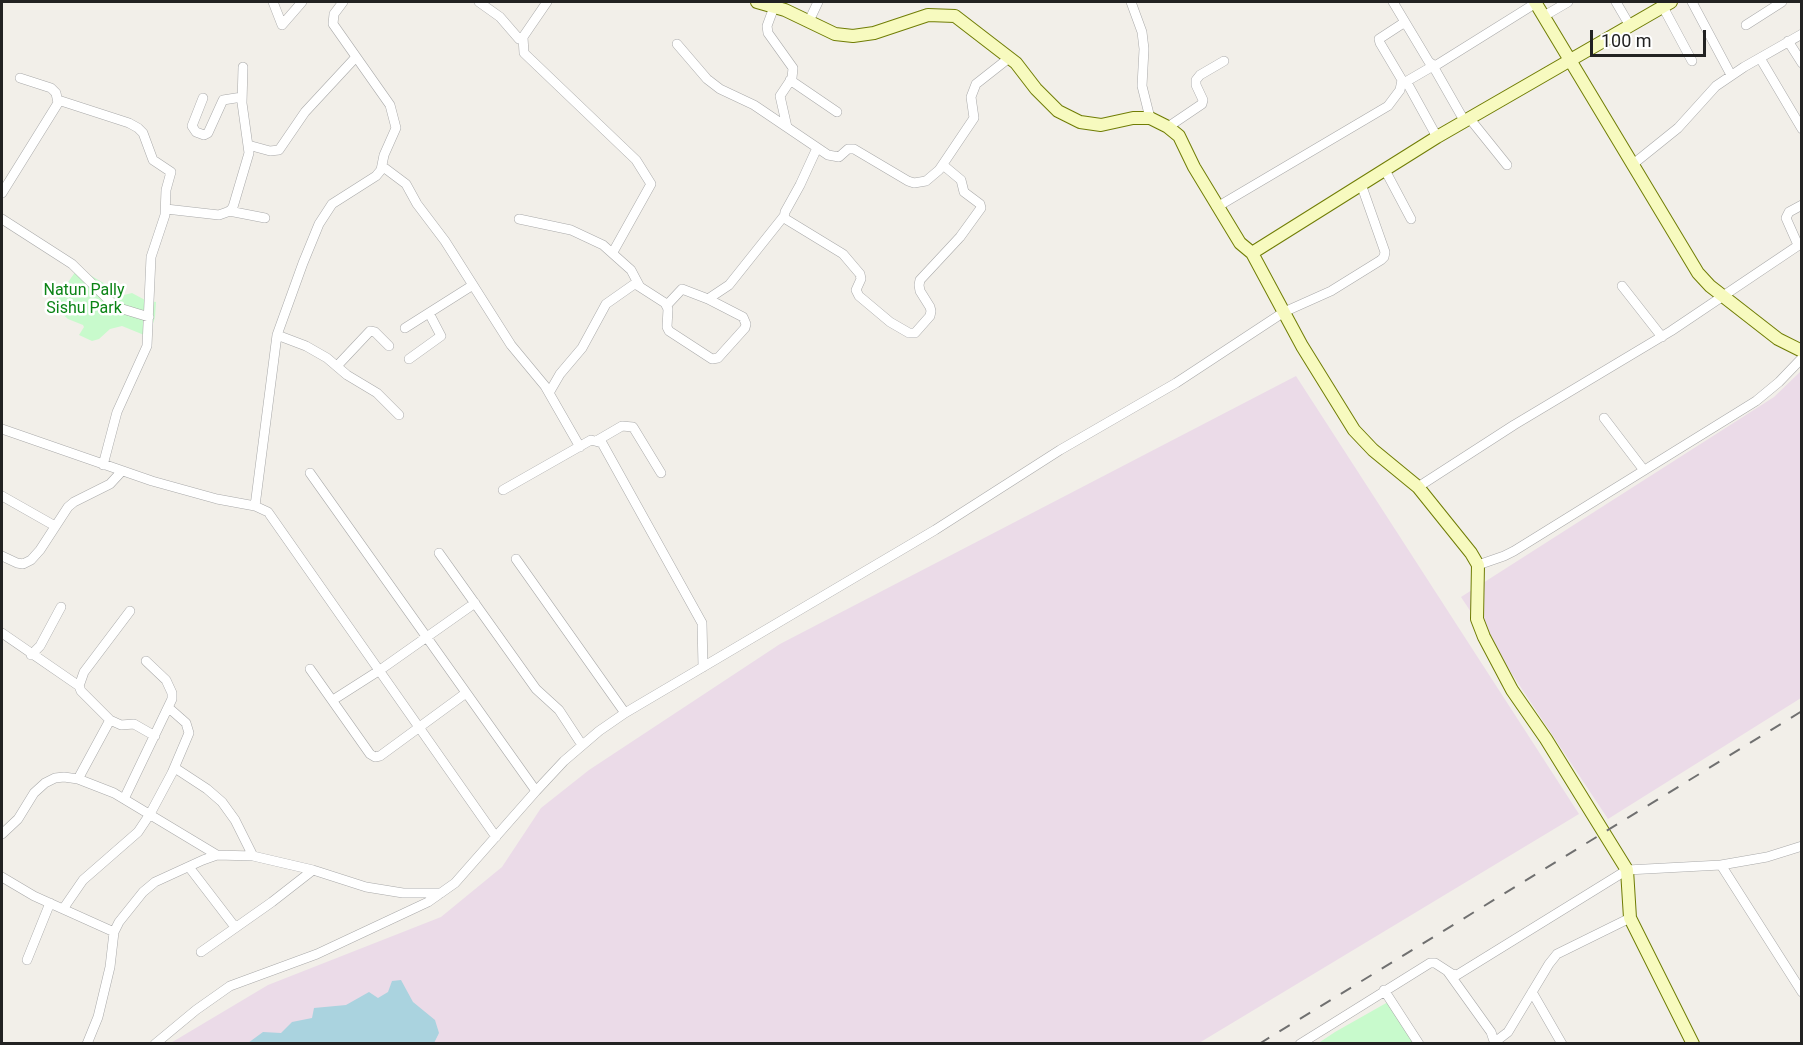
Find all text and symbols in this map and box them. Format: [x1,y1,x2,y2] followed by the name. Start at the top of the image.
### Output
[1593,18,1708,56] scale bar
[1601,30,1652,51] text: 100 m
[43,281,125,319] park label: Natun Pally Sishu Park

